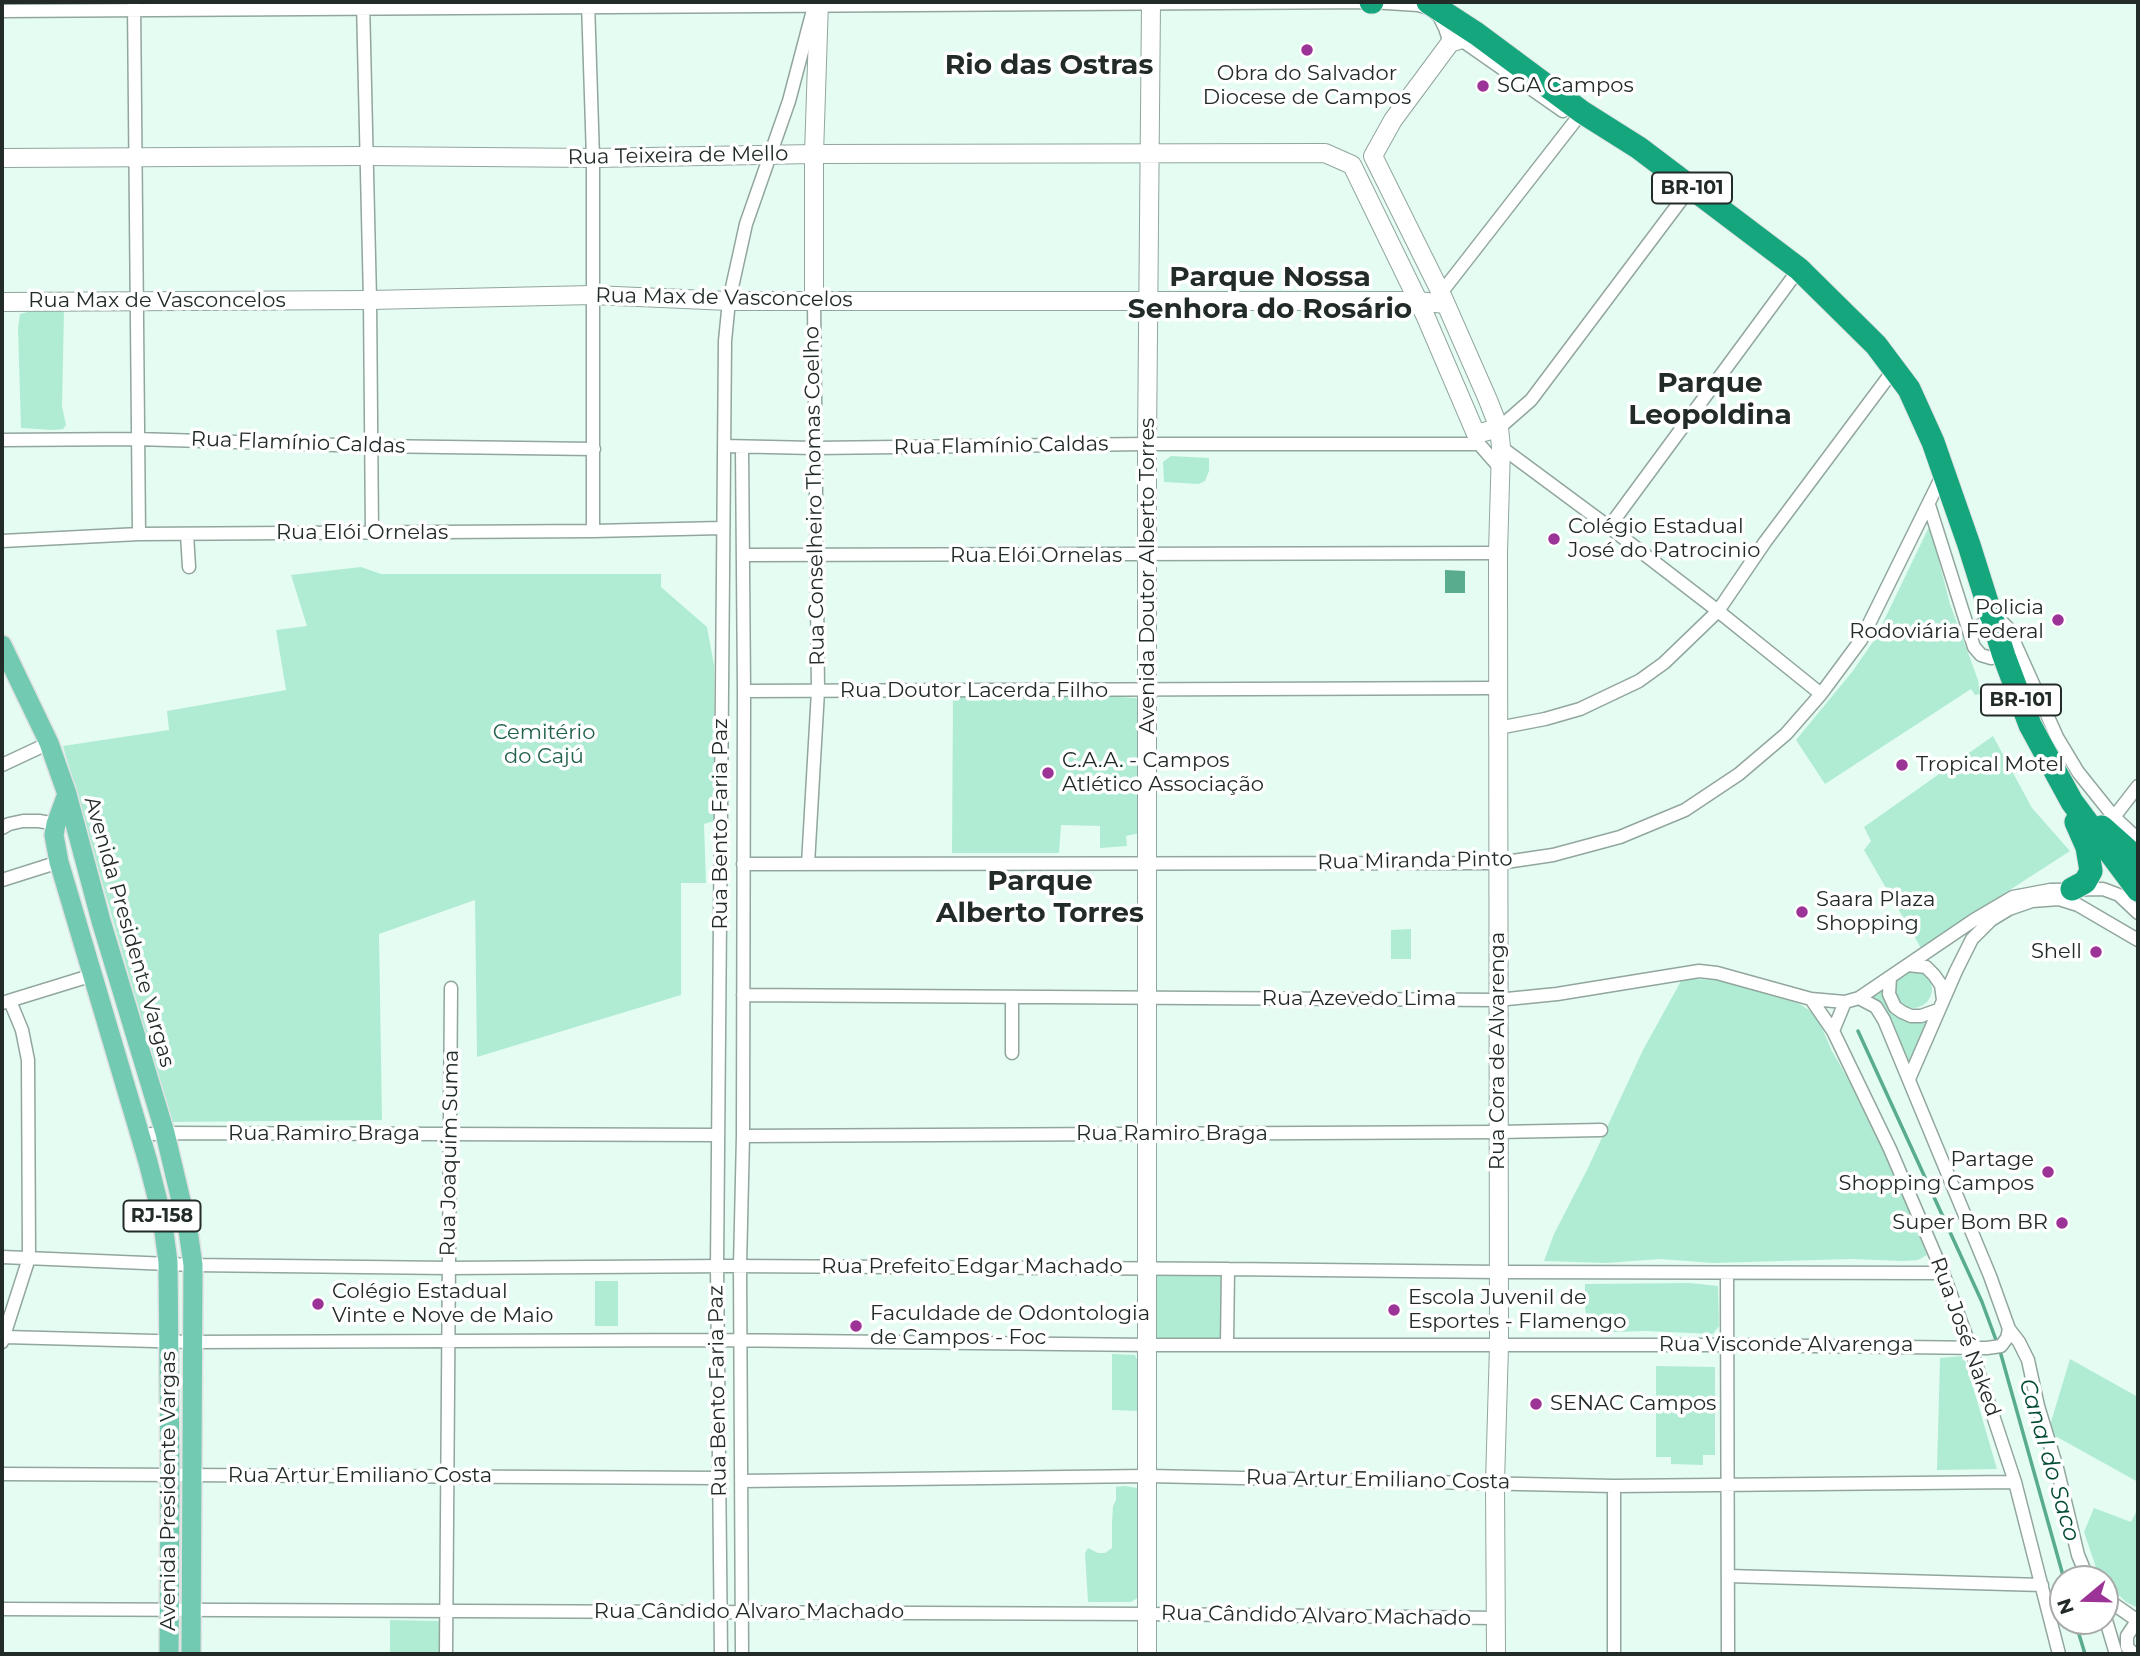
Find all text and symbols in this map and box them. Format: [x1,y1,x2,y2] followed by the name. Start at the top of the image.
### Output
[1299,42,1315,58] marker: Obra do Salvador Diocese de Campos
[945,49,1153,83] district label: Rio das Ostras
[1203,61,1411,111] place label: Obra do Salvador Diocese de Campos
[1497,73,1634,99] place label: SGA Campos
[1475,78,1491,94] marker: SGA Campos
[567,141,789,171] street label: Rua Teixeira de Mello
[1652,172,1732,204] road number: BR-101
[1128,261,1412,327] district label: Parque Nossa Senhora do Rosário
[595,283,853,313] street label: Rua Max de Vasconcelos
[28,288,286,314] street label: Rua Max de Vasconcelos
[799,326,831,666] street label: Rua Conselheiro Thomas Coelho
[1628,367,1792,433] district label: Parque Leopoldina
[1135,418,1161,734] street label: Avenida Doutor Alberto Torres
[190,427,406,459] street label: Rua Flamínio Caldas
[893,432,1109,460] street label: Rua Flamínio Caldas
[1568,514,1760,564] place label: Colégio Estadual José do Patrocinio
[276,520,448,546] street label: Rua Elói Ornelas
[1546,531,1562,547] marker: Colégio Estadual José do Patrocinio
[950,543,1122,569] street label: Rua Elói Ornelas
[1849,595,2044,645] place label: Policia Rodoviária Federal
[2050,612,2066,628] marker: Policia Rodoviária Federal
[840,678,1108,704] street label: Rua Doutor Lacerda Filho
[1981,684,2061,716] road number: BR-101
[708,718,734,930] street label: Rua Bento Faria Paz
[493,720,595,770] park label: Cemitério do Cajú
[1062,748,1264,798] place label: C.A.A. - Campos Atlético Associação
[1916,752,2064,778] place label: Tropical Motel
[1894,757,1910,773] marker: Tropical Motel
[1040,765,1056,781] marker: C.A.A. - Campos Atlético Associação
[78,794,180,1070] street label: Avenida Presidente Vargas
[1317,847,1513,875] street label: Rua Miranda Pinto
[936,865,1144,931] district label: Parque Alberto Torres
[1816,887,1935,937] place label: Saara Plaza Shopping
[1794,904,1810,920] marker: Saara Plaza Shopping
[1485,932,1511,1170] street label: Rua Cora de Alvarenga
[2031,939,2082,965] place label: Shell
[2088,944,2104,960] marker: Shell
[1262,986,1456,1012] street label: Rua Azevedo Lima
[436,1049,464,1257] street label: Rua Joaquim Suma
[228,1121,420,1147] street label: Rua Ramiro Braga
[1076,1121,1268,1147] street label: Rua Ramiro Braga
[1838,1147,2034,1197] place label: Partage Shopping Campos
[2040,1164,2056,1180] marker: Partage Shopping Campos
[124,1200,200,1232] road number: RJ-158
[1892,1210,2048,1236] place label: Super Bom BR
[2054,1215,2070,1231] marker: Super Bom BR
[821,1254,1123,1280] street label: Rua Prefeito Edgar Machado
[1924,1254,2006,1420] street label: Rua José Naked
[332,1279,553,1329] place label: Colégio Estadual Vinte e Nove de Maio
[704,1285,732,1497] street label: Rua Bento Faria Paz
[1408,1285,1626,1335] place label: Escola Juvenil de Esportes - Flamengo
[310,1296,326,1312] marker: Colégio Estadual Vinte e Nove de Maio
[870,1301,1150,1351] place label: Faculdade de Odontologia de Campos - Foc
[1386,1302,1402,1318] marker: Escola Juvenil de Esportes - Flamengo
[848,1318,864,1334] marker: Faculdade de Odontologia de Campos - Foc
[1659,1332,1913,1358] street label: Rua Visconde Alvarenga
[156,1351,182,1631] street label: Avenida Presidente Vargas
[2013,1375,2085,1545] water label: Canal do Saco
[1550,1391,1716,1417] place label: SENAC Campos
[1528,1396,1544,1412] marker: SENAC Campos
[228,1463,492,1489] street label: Rua Artur Emiliano Costa
[1246,1465,1510,1495] street label: Rua Artur Emiliano Costa
[2049,1565,2119,1635] north arrow
[2052,1595,2079,1617] text: N
[594,1599,904,1625] street label: Rua Cândido Alvaro Machado
[1161,1601,1471,1631] street label: Rua Cândido Alvaro Machado

